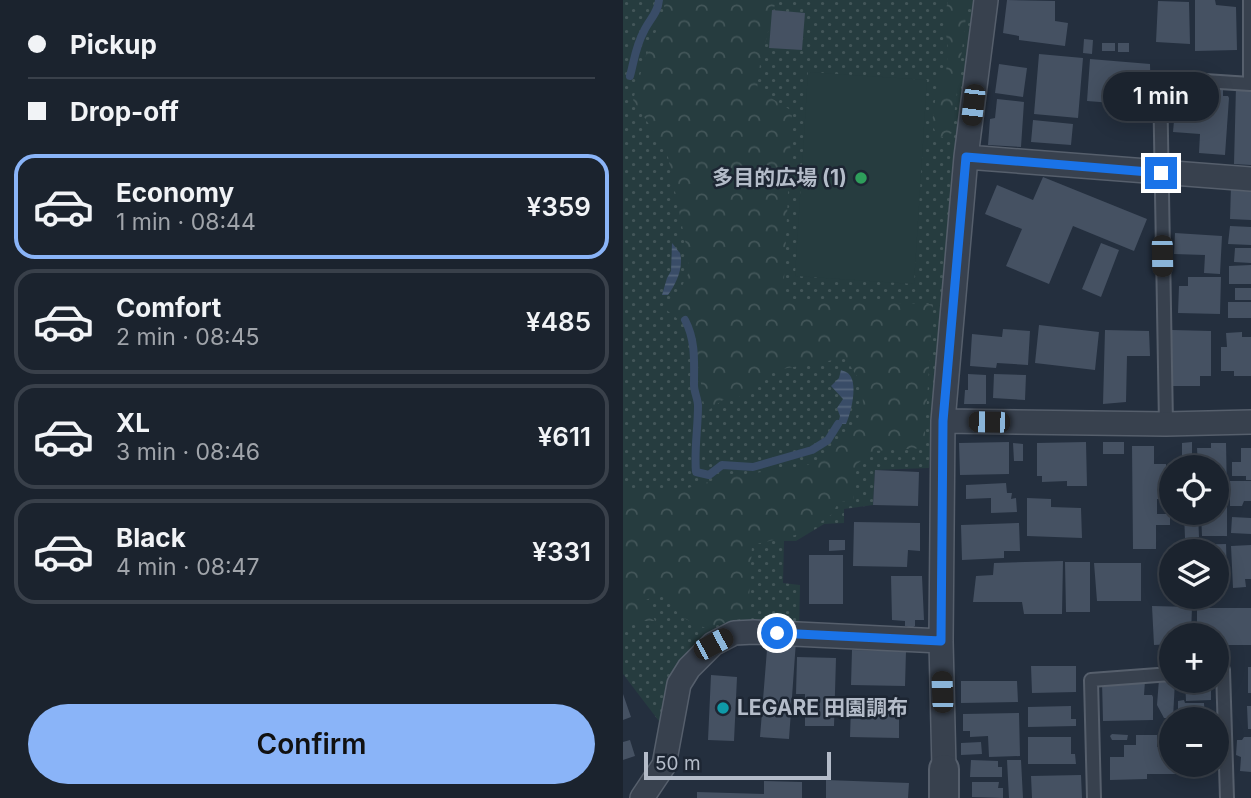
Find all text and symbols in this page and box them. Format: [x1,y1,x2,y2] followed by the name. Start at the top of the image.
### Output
[70,29,157,60] text: Pickup
[1103,72,1219,120] callout: 1 min
[1133,82,1189,110] text: 1 min
[961,83,986,127] car
[70,96,179,127] text: Drop-off
[1145,157,1177,189] route end
[712,165,847,190] place label: 多目的広場 (1)
[853,170,869,186] marker: 多目的広場 (1)
[32,175,95,238] icon: car
[116,177,234,208] text: Economy
[527,191,591,222] text: ¥359
[116,208,256,236] text: 1 min · 08:44
[1152,235,1173,277] car
[32,290,95,353] icon: car
[116,292,221,323] text: Comfort
[526,306,591,337] text: ¥485
[116,323,260,351] text: 2 min · 08:45
[32,405,95,468] icon: car
[116,407,150,438] text: XL
[968,411,1011,433] car
[538,421,591,452] text: ¥611
[116,438,260,466] text: 3 min · 08:46
[1159,455,1229,777] map controls
[1159,455,1229,525] button: locate
[32,520,95,583] icon: car
[116,522,186,553] text: Black
[532,536,591,567] text: ¥331
[1159,539,1229,609] button: layers
[116,553,259,581] text: 4 min · 08:47
[761,617,793,649] route start
[1159,623,1229,693] button: +
[690,625,737,663] car
[931,671,954,713] car
[737,695,908,720] place label: LEGARE 田園調布
[715,700,731,716] marker: LEGARE 田園調布
[28,704,595,784] button: Confirm
[1159,707,1229,777] button: −
[644,749,831,781] scale bar
[655,752,701,775] text: 50 m

